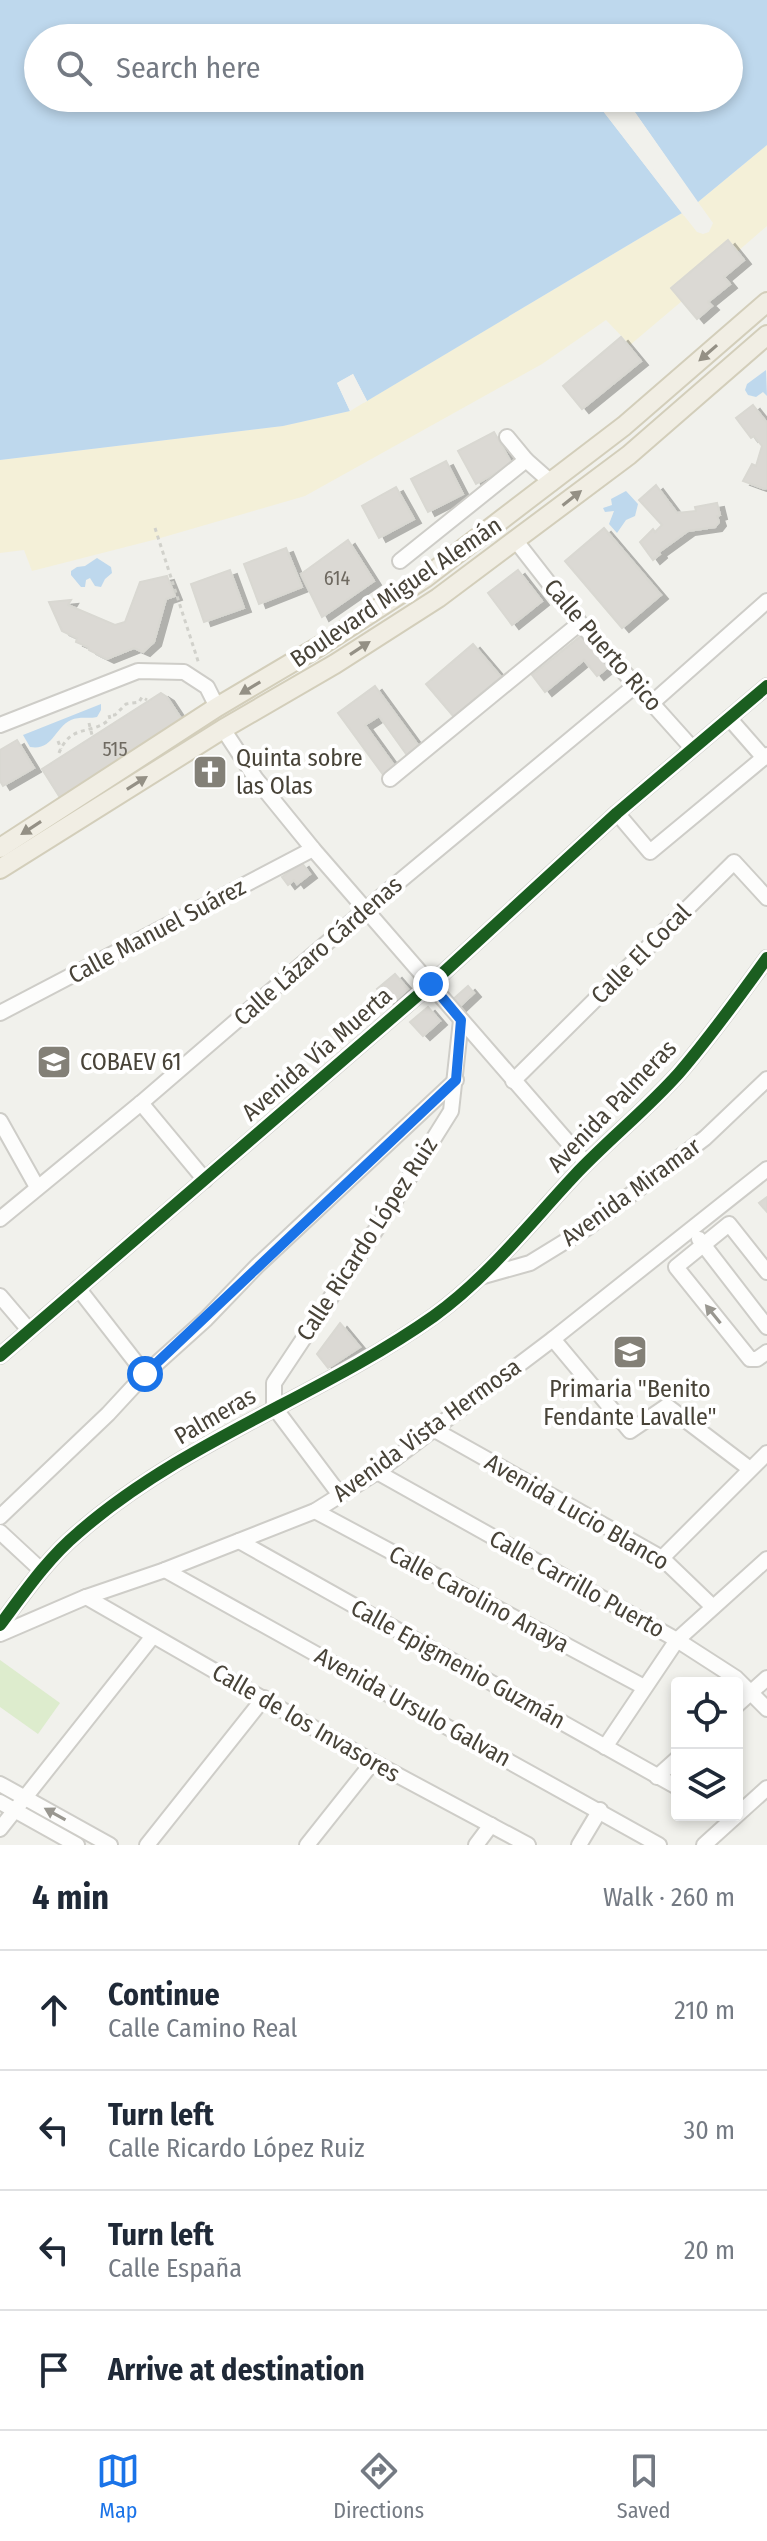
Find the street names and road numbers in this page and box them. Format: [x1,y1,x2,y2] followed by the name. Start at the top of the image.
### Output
[285,511,507,673] street label: Boulevard Miguel Alemán
[538,573,668,717] street label: Calle Puerto Rico
[228,870,408,1032] street label: Calle Lázaro Cárdenas
[64,873,250,989] street label: Calle Manuel Suárez
[586,899,696,1009] street label: Calle El Cocal
[236,981,398,1127] street label: Avenida Vía Muerta
[542,1034,682,1178] street label: Avenida Palmeras
[291,1132,443,1346] street label: Calle Ricardo López Ruiz
[556,1132,707,1252] street label: Avenida Miramar
[328,1352,526,1508] street label: Avenida Vista Hermosa
[169,1382,261,1450] street label: Palmeras
[480,1448,674,1576] street label: Avenida Lucio Blanco
[485,1524,669,1644] street label: Calle Carrillo Puerto
[384,1540,574,1658] street label: Calle Carolino Anaya
[346,1593,570,1735] street label: Calle Epigmenio Guzmán
[310,1642,516,1772] street label: Avenida Ursulo Galvan
[207,1658,405,1788] street label: Calle de los Invasores

